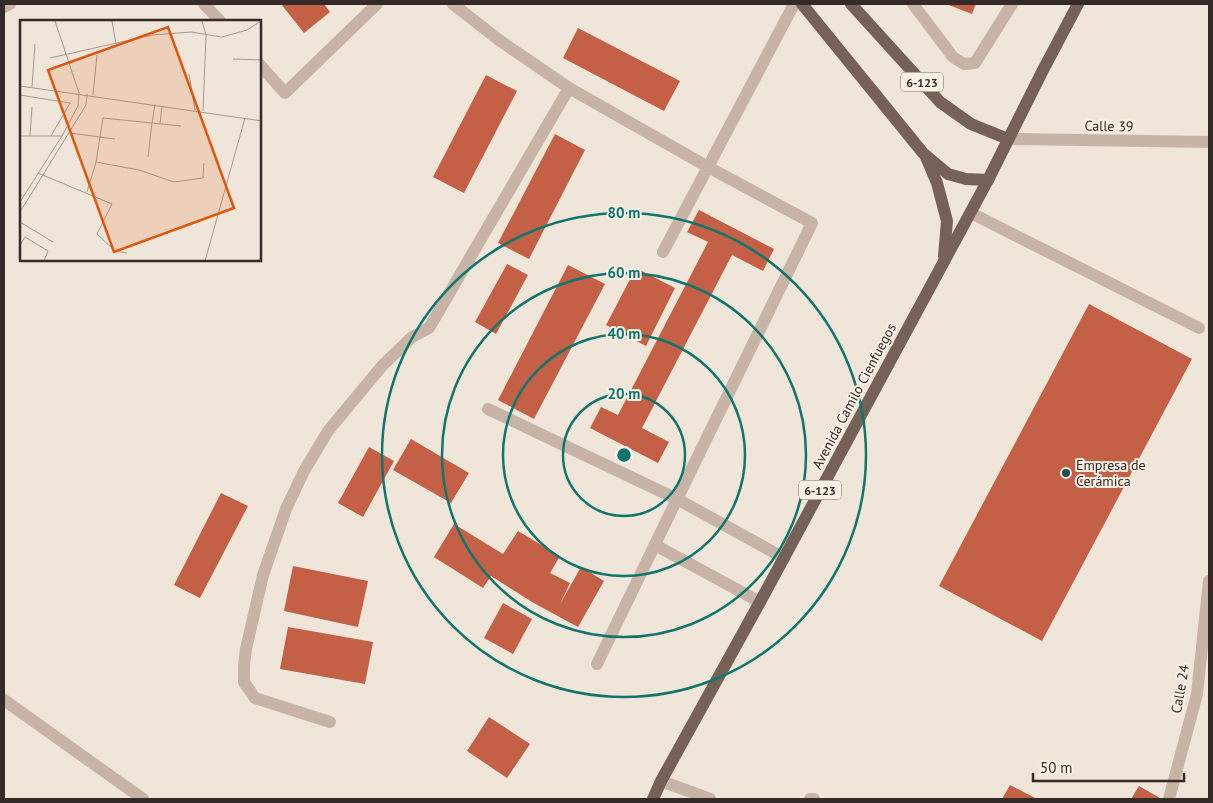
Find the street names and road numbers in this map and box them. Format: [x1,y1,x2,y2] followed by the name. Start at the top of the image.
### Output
[901,72,943,91] road number: 6-123
[1084,117,1134,135] street label: Calle 39
[808,320,900,472] street label: Avenida Camilo Cienfuegos
[799,480,841,500] road number: 6-123
[1167,663,1193,715] street label: Calle 24

